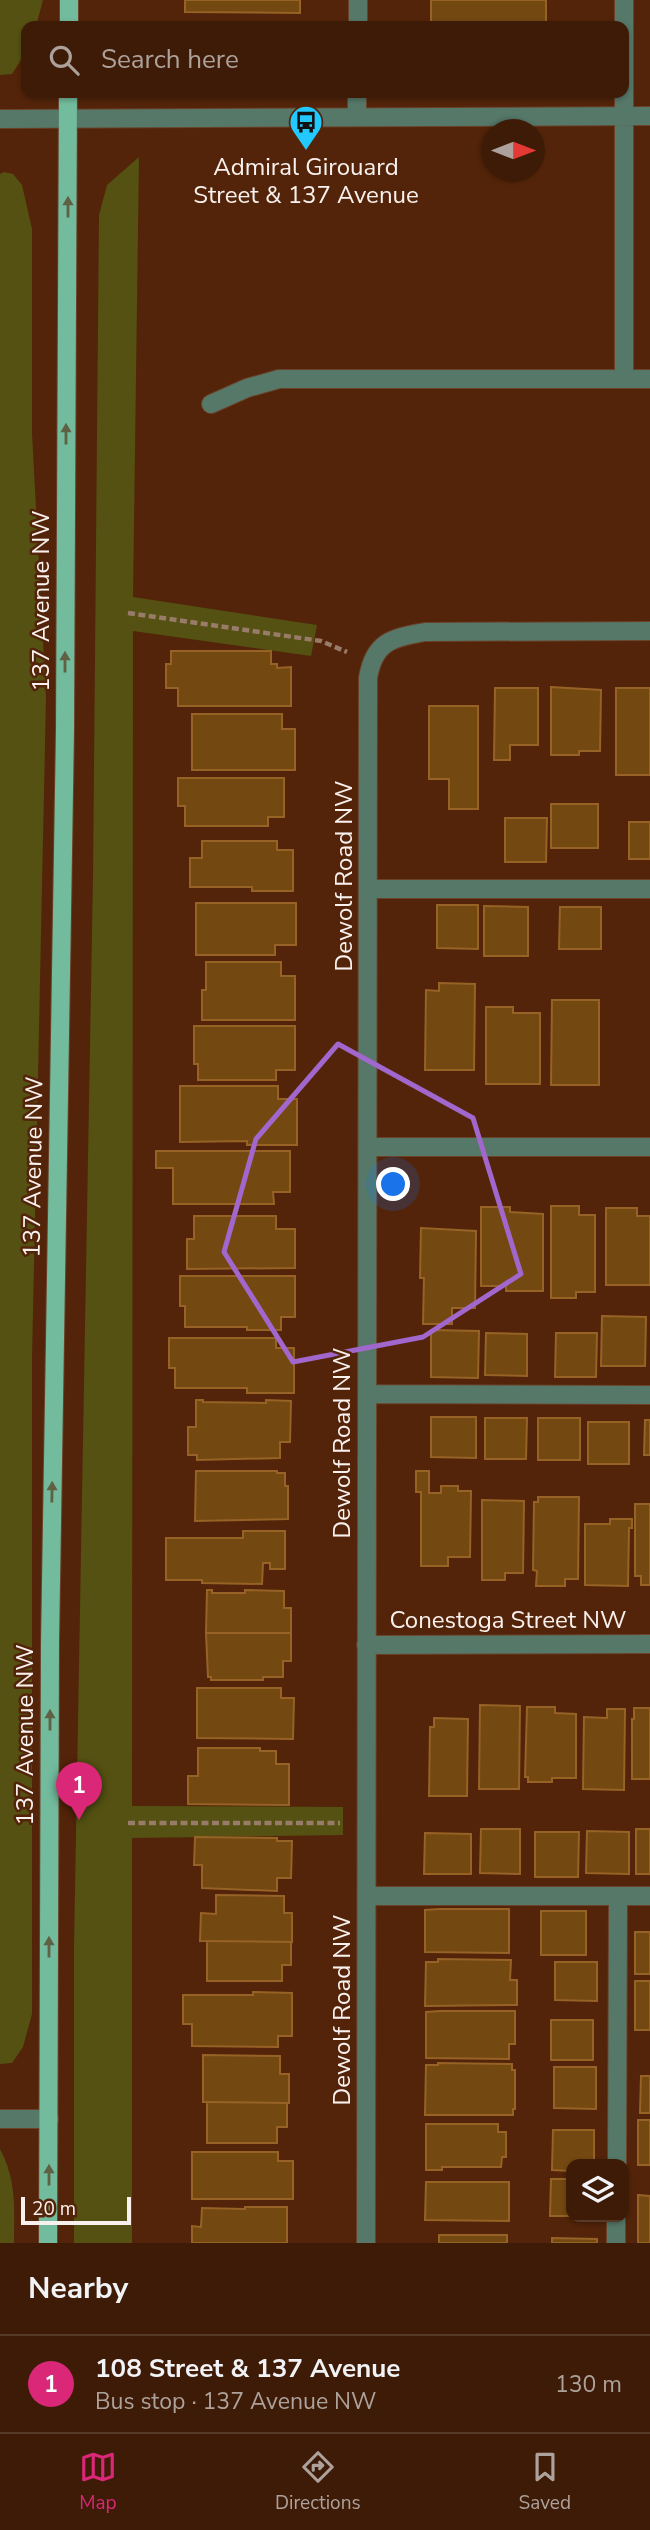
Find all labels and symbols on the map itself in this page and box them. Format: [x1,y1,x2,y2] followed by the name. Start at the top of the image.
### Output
[287,103,325,152] bus stop icon: Admiral Girouard Street & 137 Avenue
[482,119,545,182] north arrow
[193,151,419,211] place label: Admiral Girouard Street & 137 Avenue
[62,196,74,218] one-way arrow
[60,423,72,445] one-way arrow
[25,510,57,692] street label: 137 Avenue NW
[59,651,71,673] one-way arrow
[328,780,360,972] street label: Dewolf Road NW
[15,1076,51,1258] street label: 137 Avenue NW
[376,1167,410,1201] your location
[326,1347,358,1539] street label: Dewolf Road NW
[47,1481,58,1503] one-way arrow
[390,1604,626,1636] street label: Conestoga Street NW
[9,1644,41,1826] street label: 137 Avenue NW
[44,1709,56,1731] one-way arrow
[56,1762,102,1820] pin: 1
[326,1914,358,2106] street label: Dewolf Road NW
[43,1936,55,1958] one-way arrow
[43,2164,55,2186] one-way arrow
[21,2194,131,2226] scale bar

